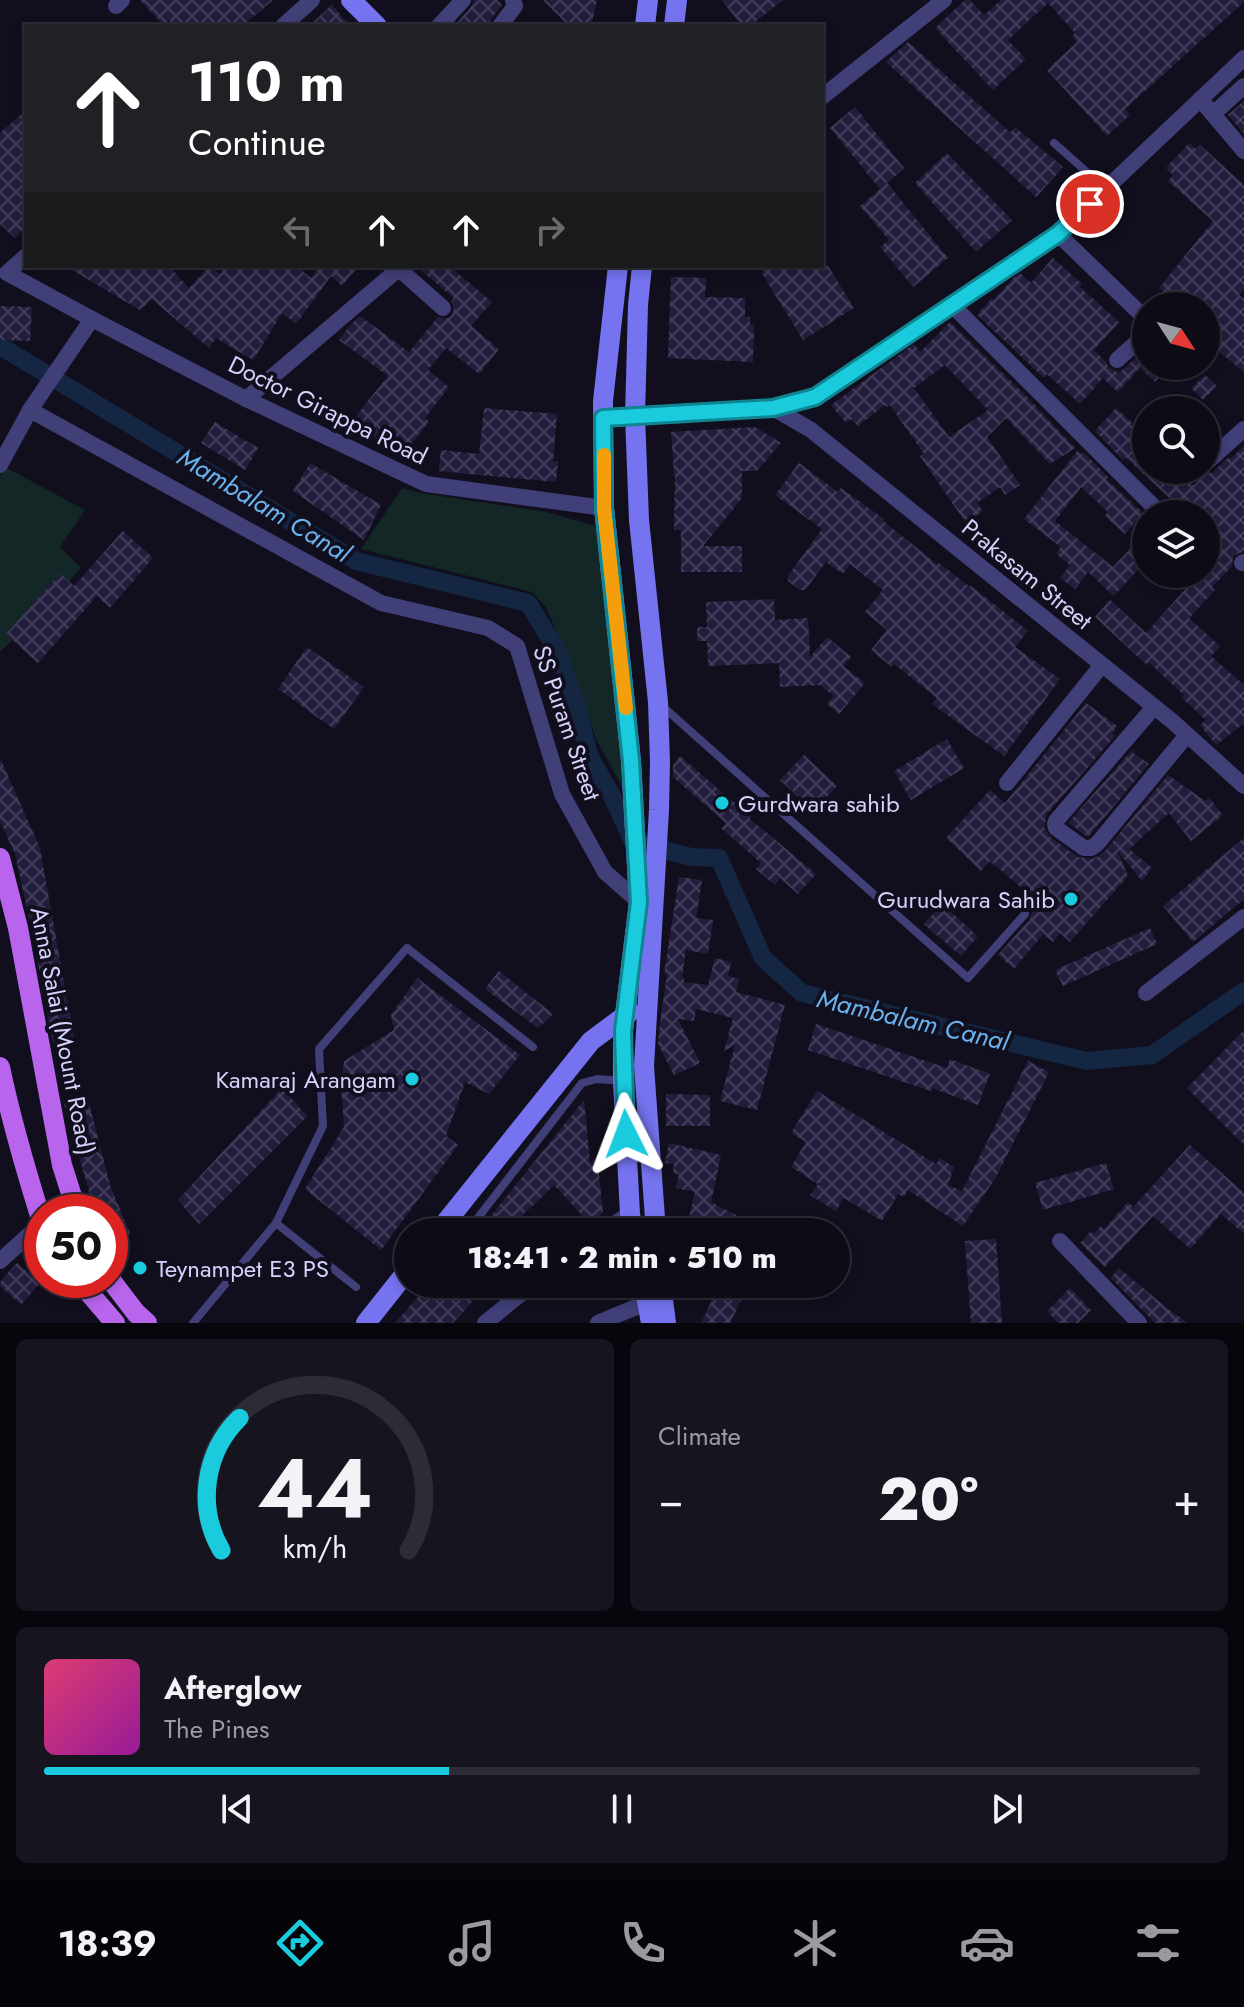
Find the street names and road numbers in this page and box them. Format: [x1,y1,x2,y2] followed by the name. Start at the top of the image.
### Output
[223,347,433,473] street label: Doctor Girappa Road
[954,510,1100,638] street label: Prakasam Street
[524,641,610,805] street label: SS Puram Street
[22,904,104,1158] street label: Anna Salai (Mount Road)

